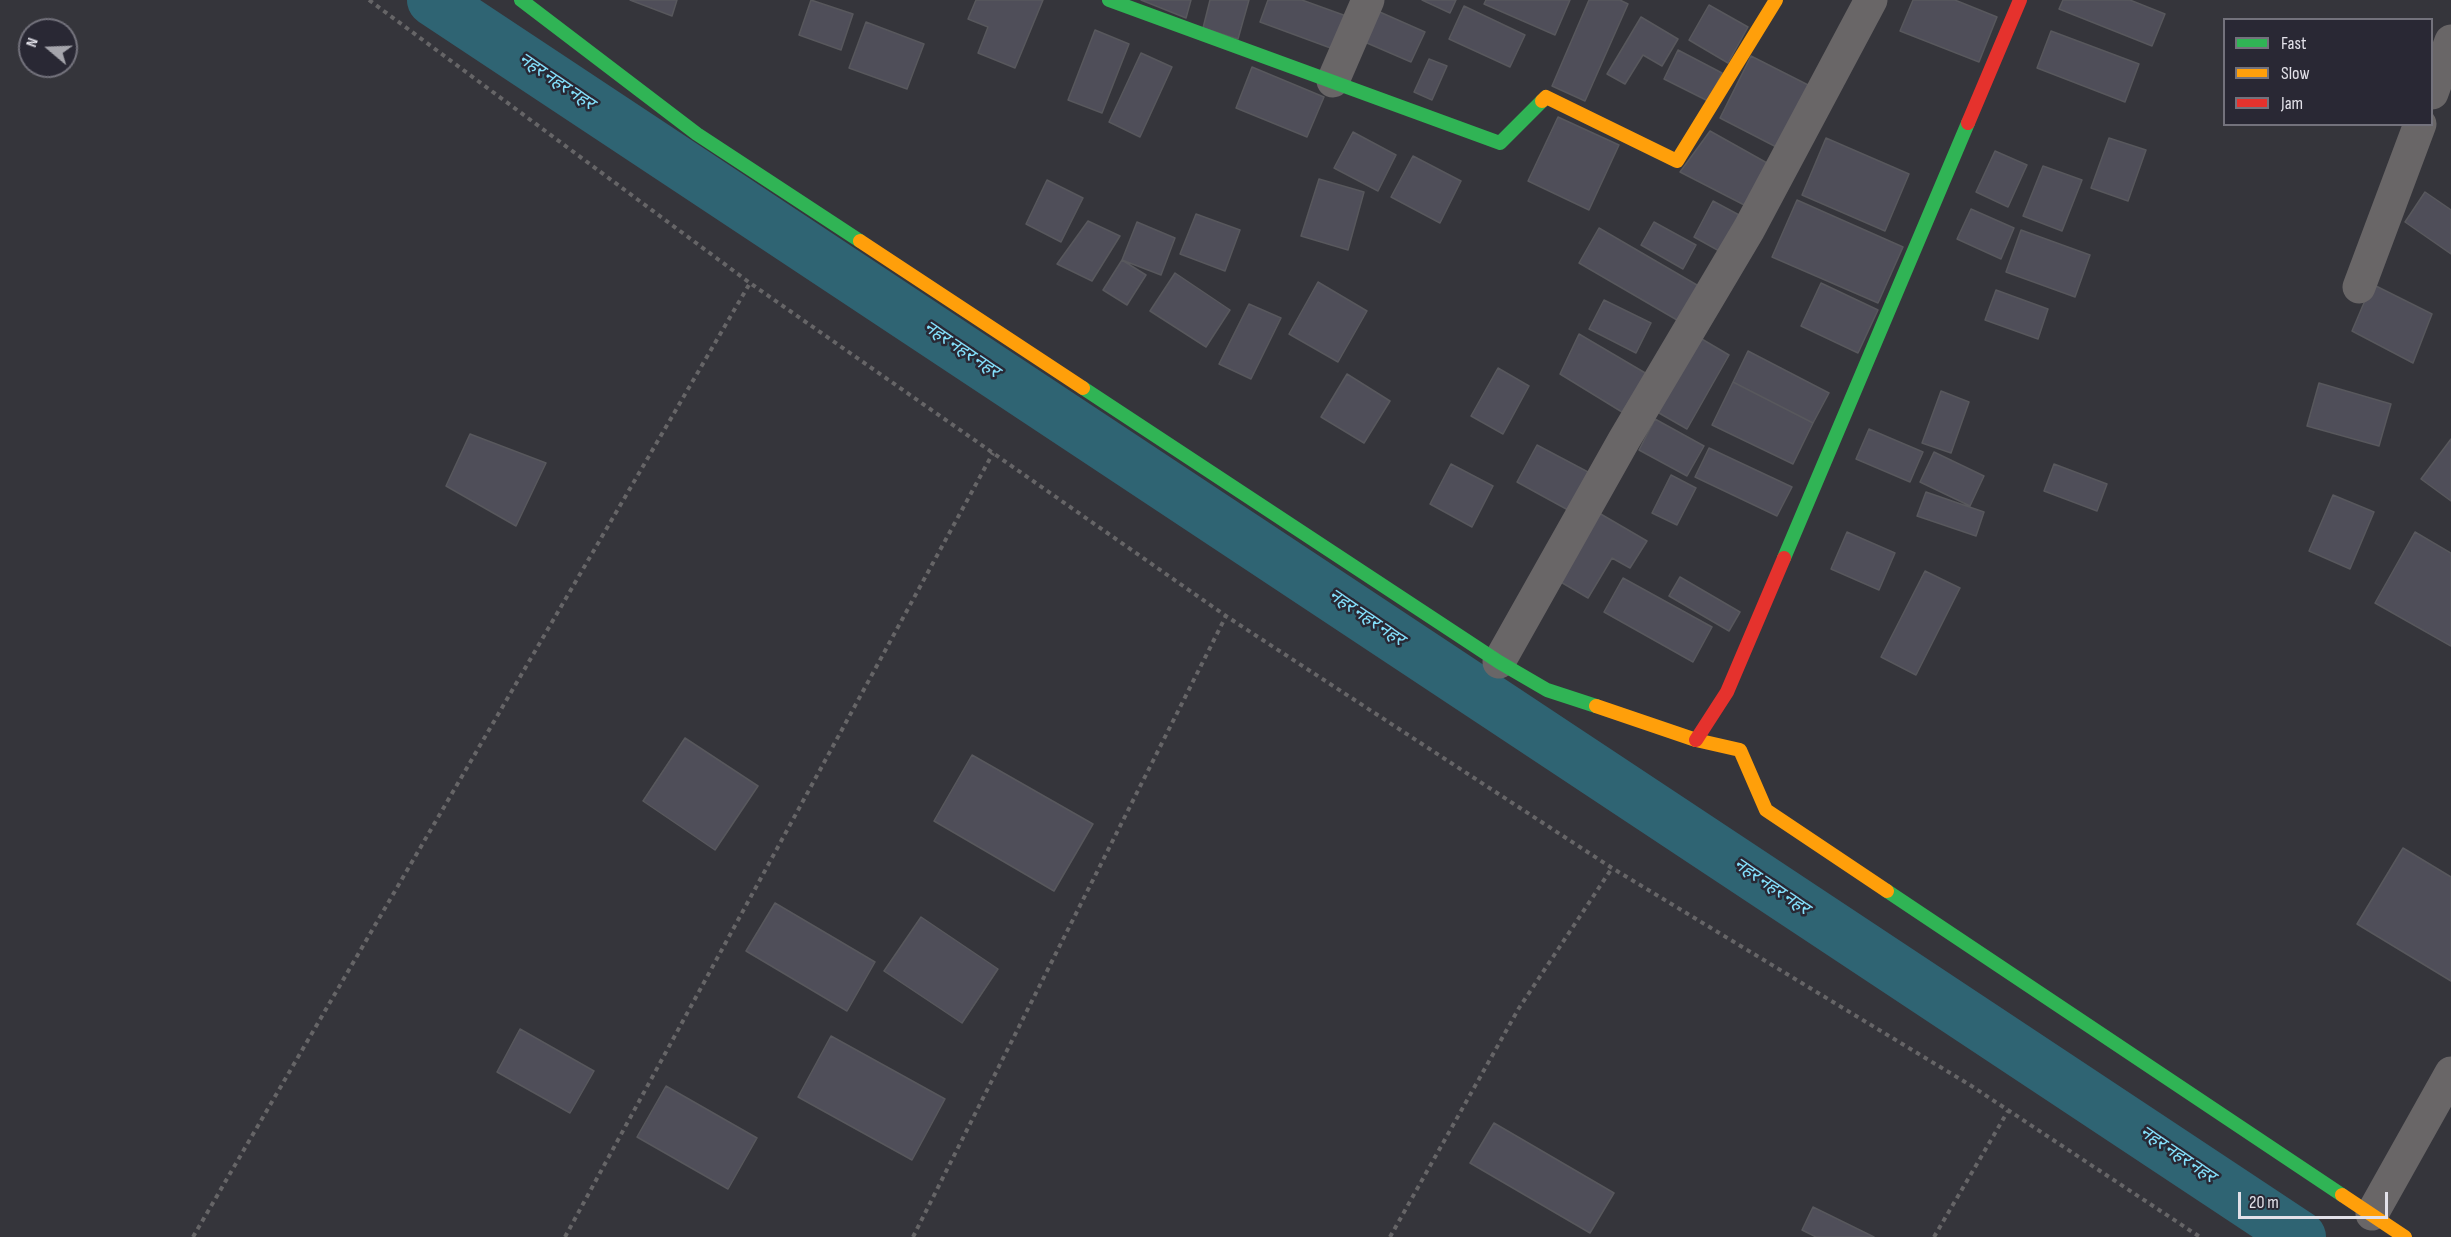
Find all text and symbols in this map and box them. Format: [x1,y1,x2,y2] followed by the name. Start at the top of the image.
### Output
[18,18,78,78] north arrow
[2223,18,2433,126] legend
[2281,33,2306,54] text: Fast
[22,36,43,50] text: N
[514,49,598,115] water label: नहर नहर नहर
[2281,63,2310,84] text: Slow
[2281,93,2303,114] text: Jam
[919,317,1003,383] water label: नहर नहर नहर
[1324,585,1408,651] water label: नहर नहर नहर
[1729,854,1813,920] water label: नहर नहर नहर
[2135,1122,2219,1188] water label: नहर नहर नहर
[2241,1180,2391,1218] scale bar
[2249,1192,2279,1213] text: 20 m

